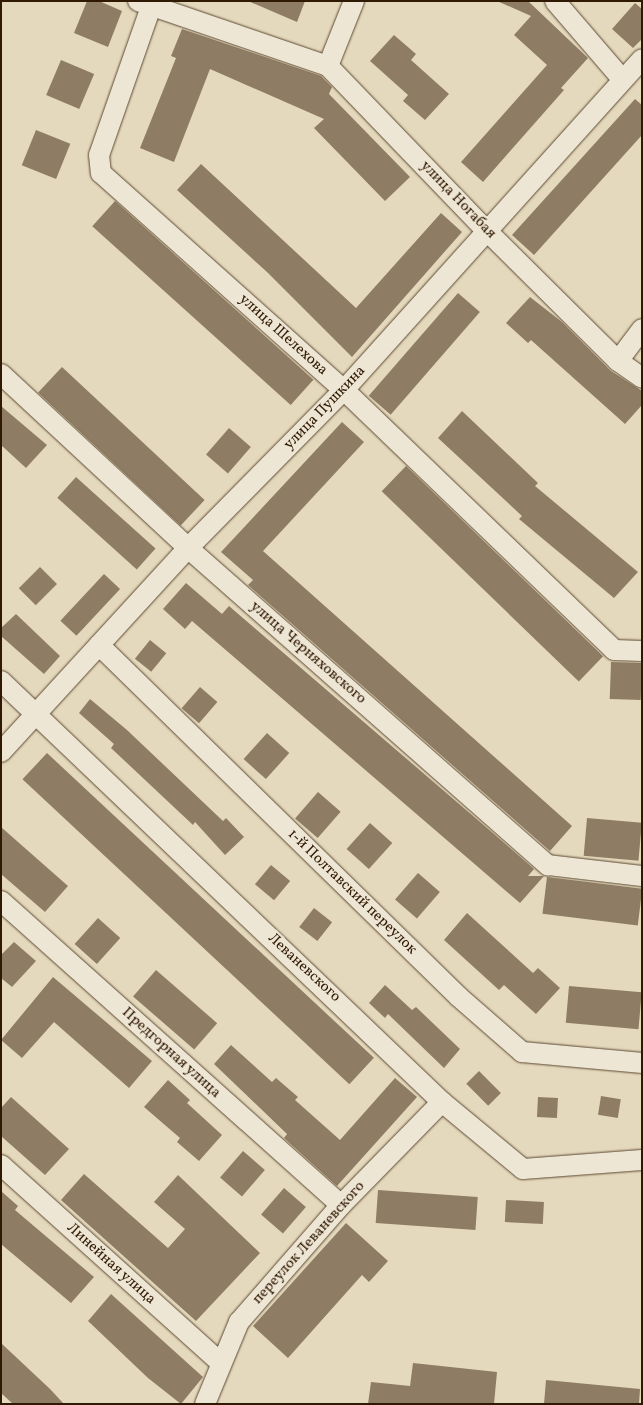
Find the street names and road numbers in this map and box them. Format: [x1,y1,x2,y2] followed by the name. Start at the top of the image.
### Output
[416,157,500,243] street label: улица Ногабая
[235,291,331,379] street label: улица Шелехова
[280,362,370,454] street label: улица Пушкина
[246,598,370,708] street label: улица Черняховского
[284,826,420,958] street label: 1-й Полтавский переулок
[264,930,344,1006] street label: Леваневского
[118,1004,224,1102] street label: Предгорная улица
[249,1178,369,1308] street label: переулок Леваневского
[63,1219,159,1309] street label: Линейная улица

